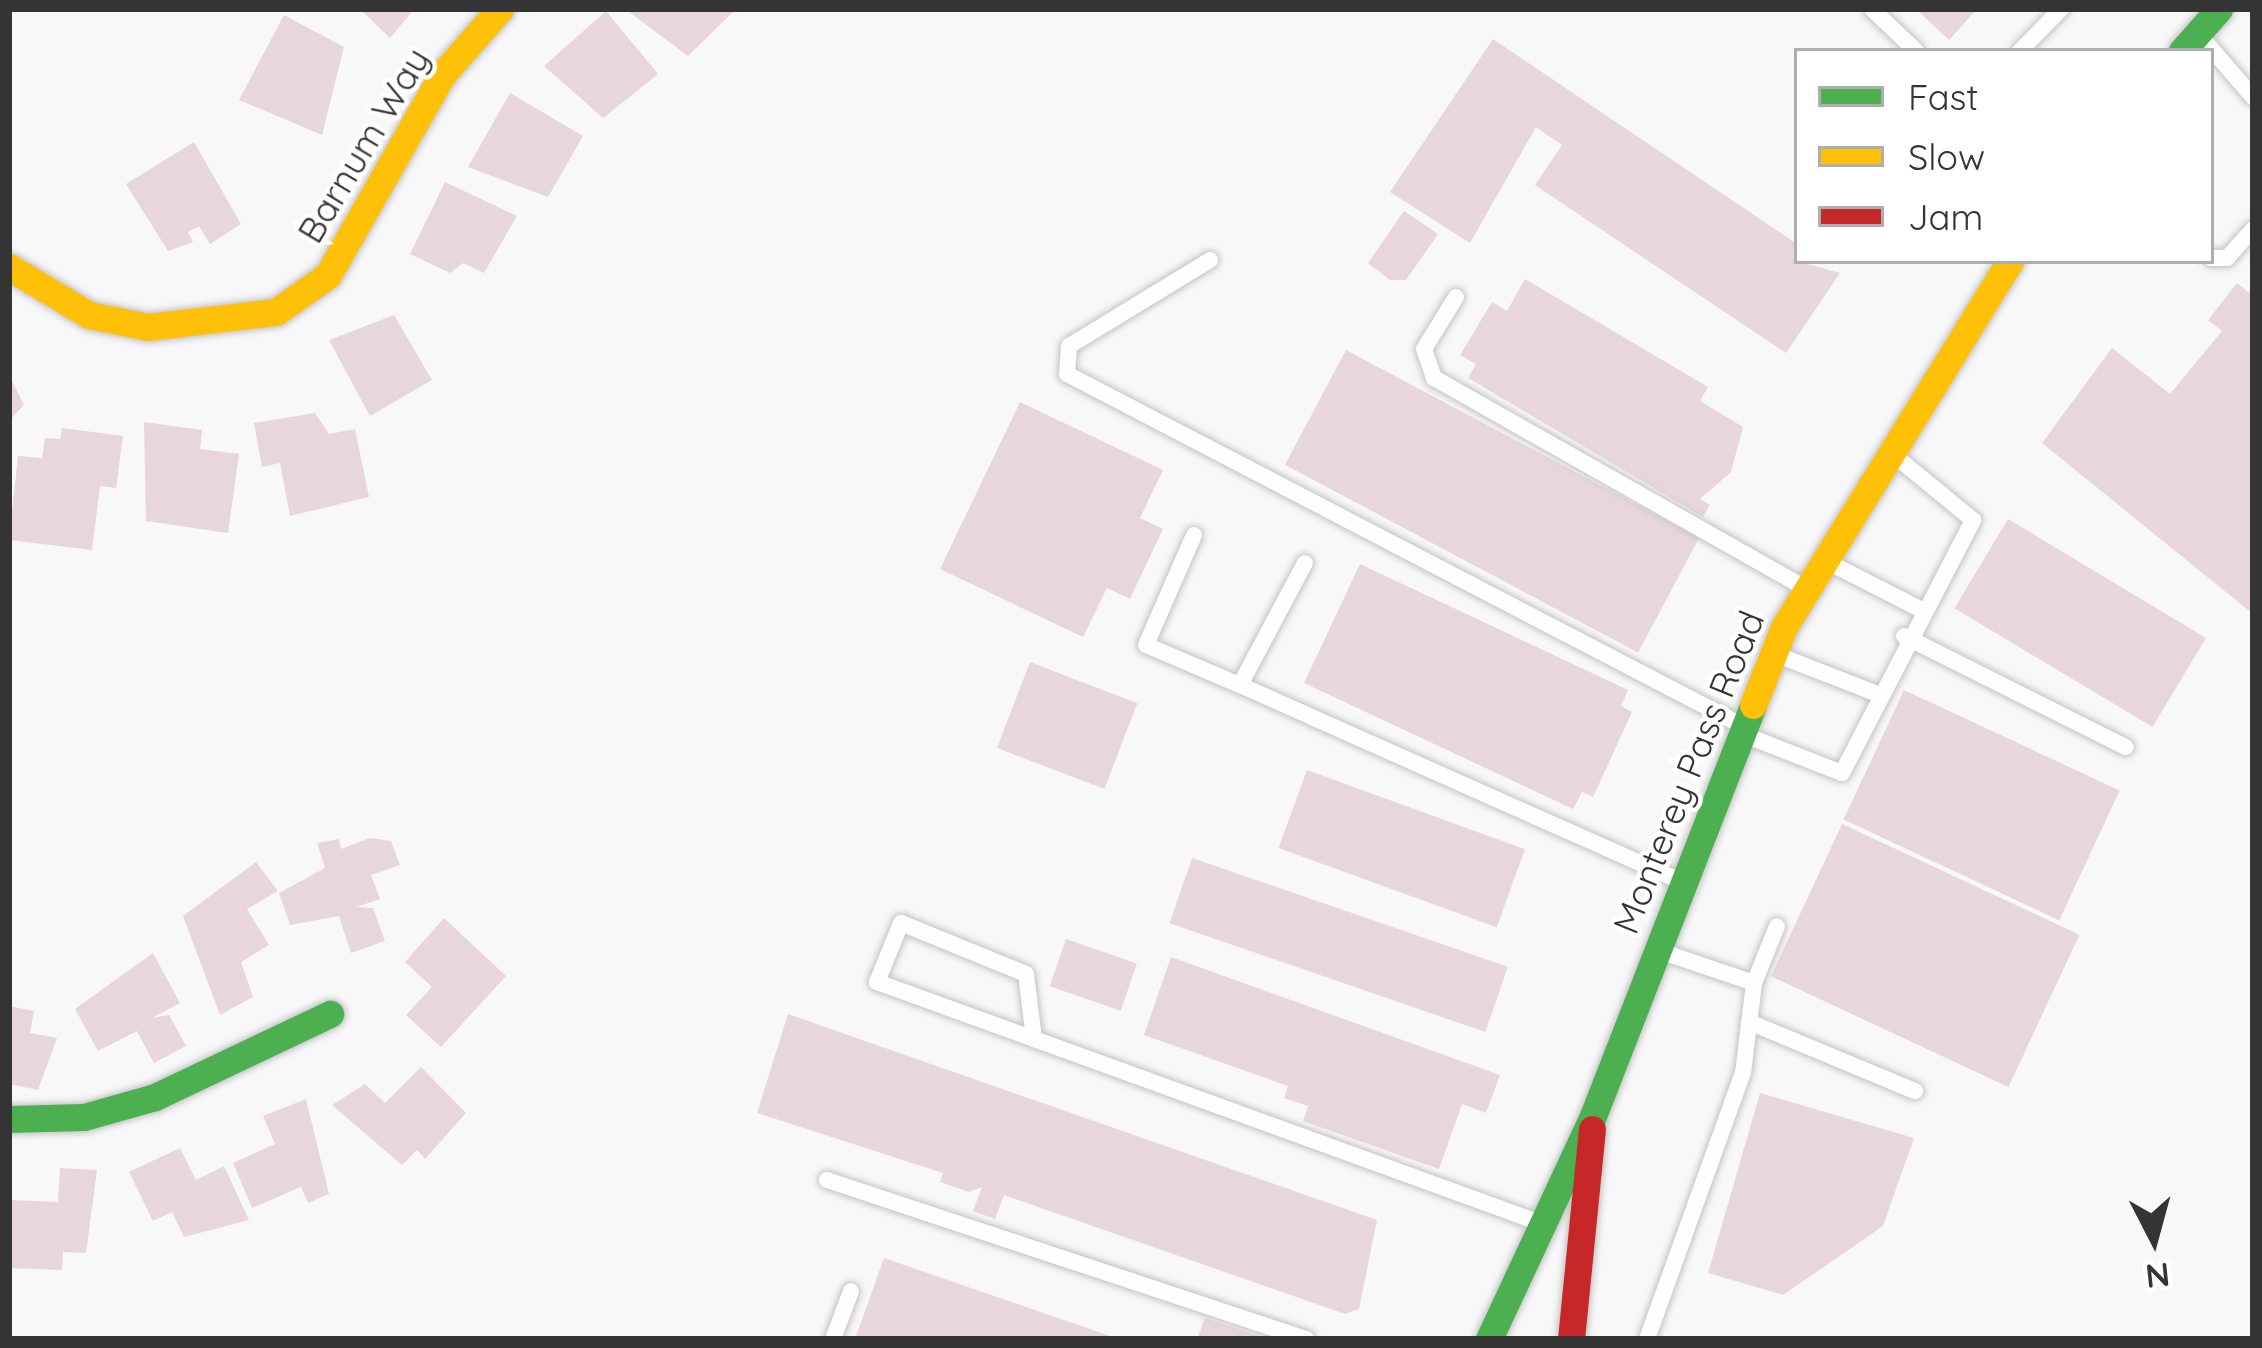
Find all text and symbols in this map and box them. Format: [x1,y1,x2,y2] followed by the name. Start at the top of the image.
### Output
[288,40,438,250] street label: Barnum Way
[1794,48,2214,264] legend
[1908,74,1979,119] text: Fast
[1908,134,1985,179] text: Slow
[1908,194,1983,239] text: Jam
[1604,604,1772,940] street label: Monterey Pass Road
[2094,1180,2214,1300] north arrow
[2144,1255,2172,1298] text: N

